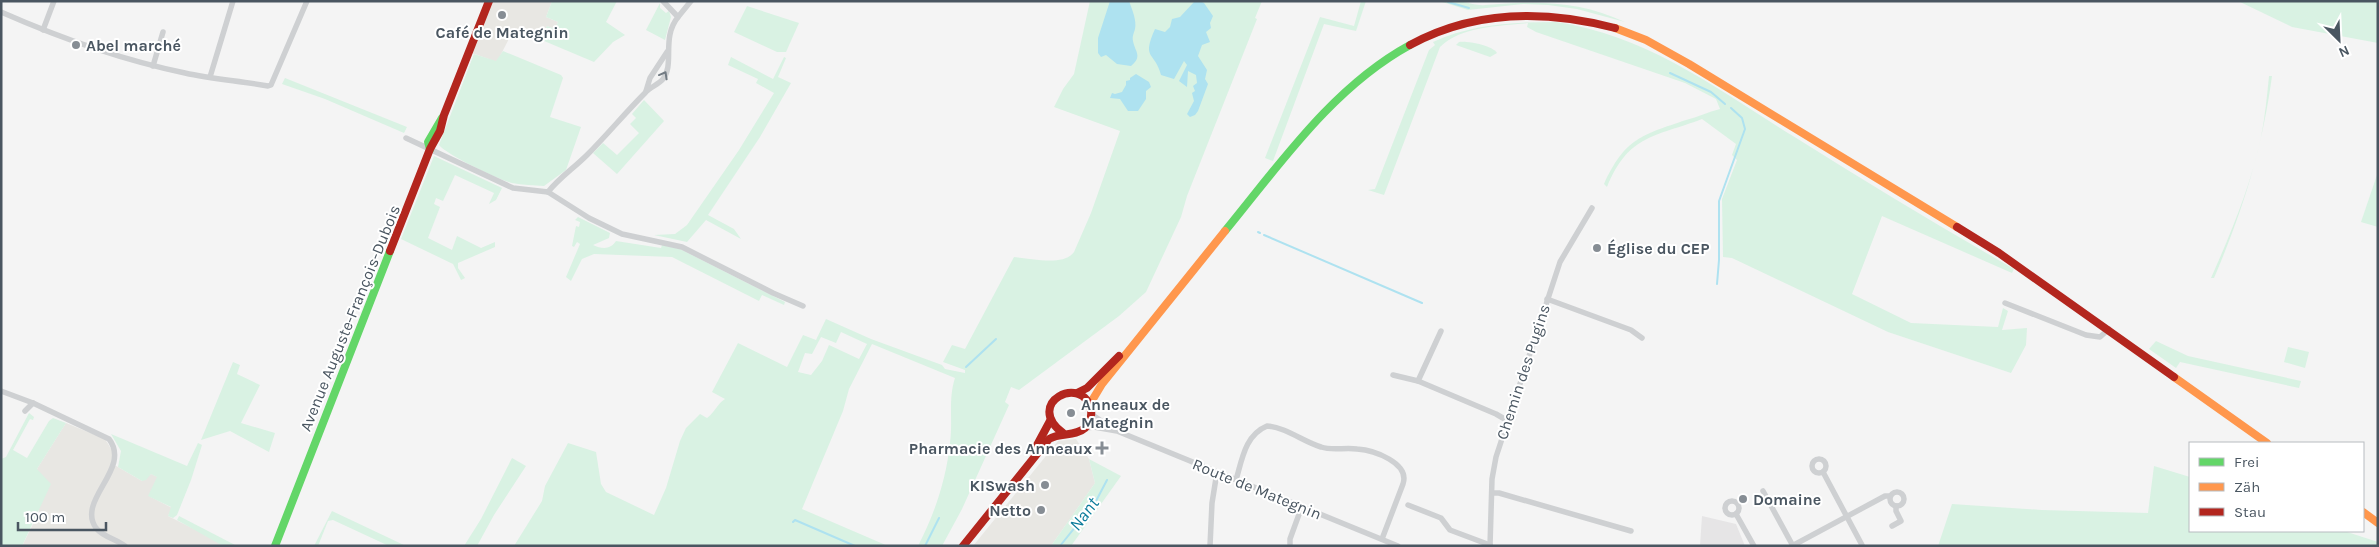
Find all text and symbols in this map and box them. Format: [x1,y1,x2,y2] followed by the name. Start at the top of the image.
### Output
[496,9,508,21] marker: Café de Mategnin
[2314,15,2364,65] north arrow
[436,23,568,42] place label: Café de Mategnin
[86,36,181,55] place label: Abel marché
[70,39,82,51] marker: Abel marché
[2336,42,2352,61] text: N
[658,72,668,81] one-way arrow
[296,202,404,434] street label: Avenue Auguste-François-Dubois
[1607,239,1710,258] place label: Église du CEP
[1591,242,1603,254] marker: Église du CEP
[1492,302,1554,442] street label: Chemin des Pugins
[1081,395,1170,432] place label: Anneaux de Mategnin
[1065,407,1077,419] marker: Anneaux de Mategnin
[909,439,1092,458] place label: Pharmacie des Anneaux
[1096,442,1108,454] marker: Pharmacie des Anneaux
[2189,442,2364,532] legend
[2234,453,2259,471] text: Frei
[1190,454,1324,524] street label: Route de Mategnin
[970,476,1035,495] place label: KISwash
[2234,478,2260,496] text: Zäh
[1039,479,1051,491] marker: KISwash
[1753,490,1821,509] place label: Domaine
[1064,492,1104,535] water label: Nant
[1737,493,1749,505] marker: Domaine
[18,500,105,532] scale bar
[989,501,1031,520] place label: Netto
[2234,503,2266,521] text: Stau
[1035,504,1047,516] marker: Netto
[25,508,65,526] text: 100 m

